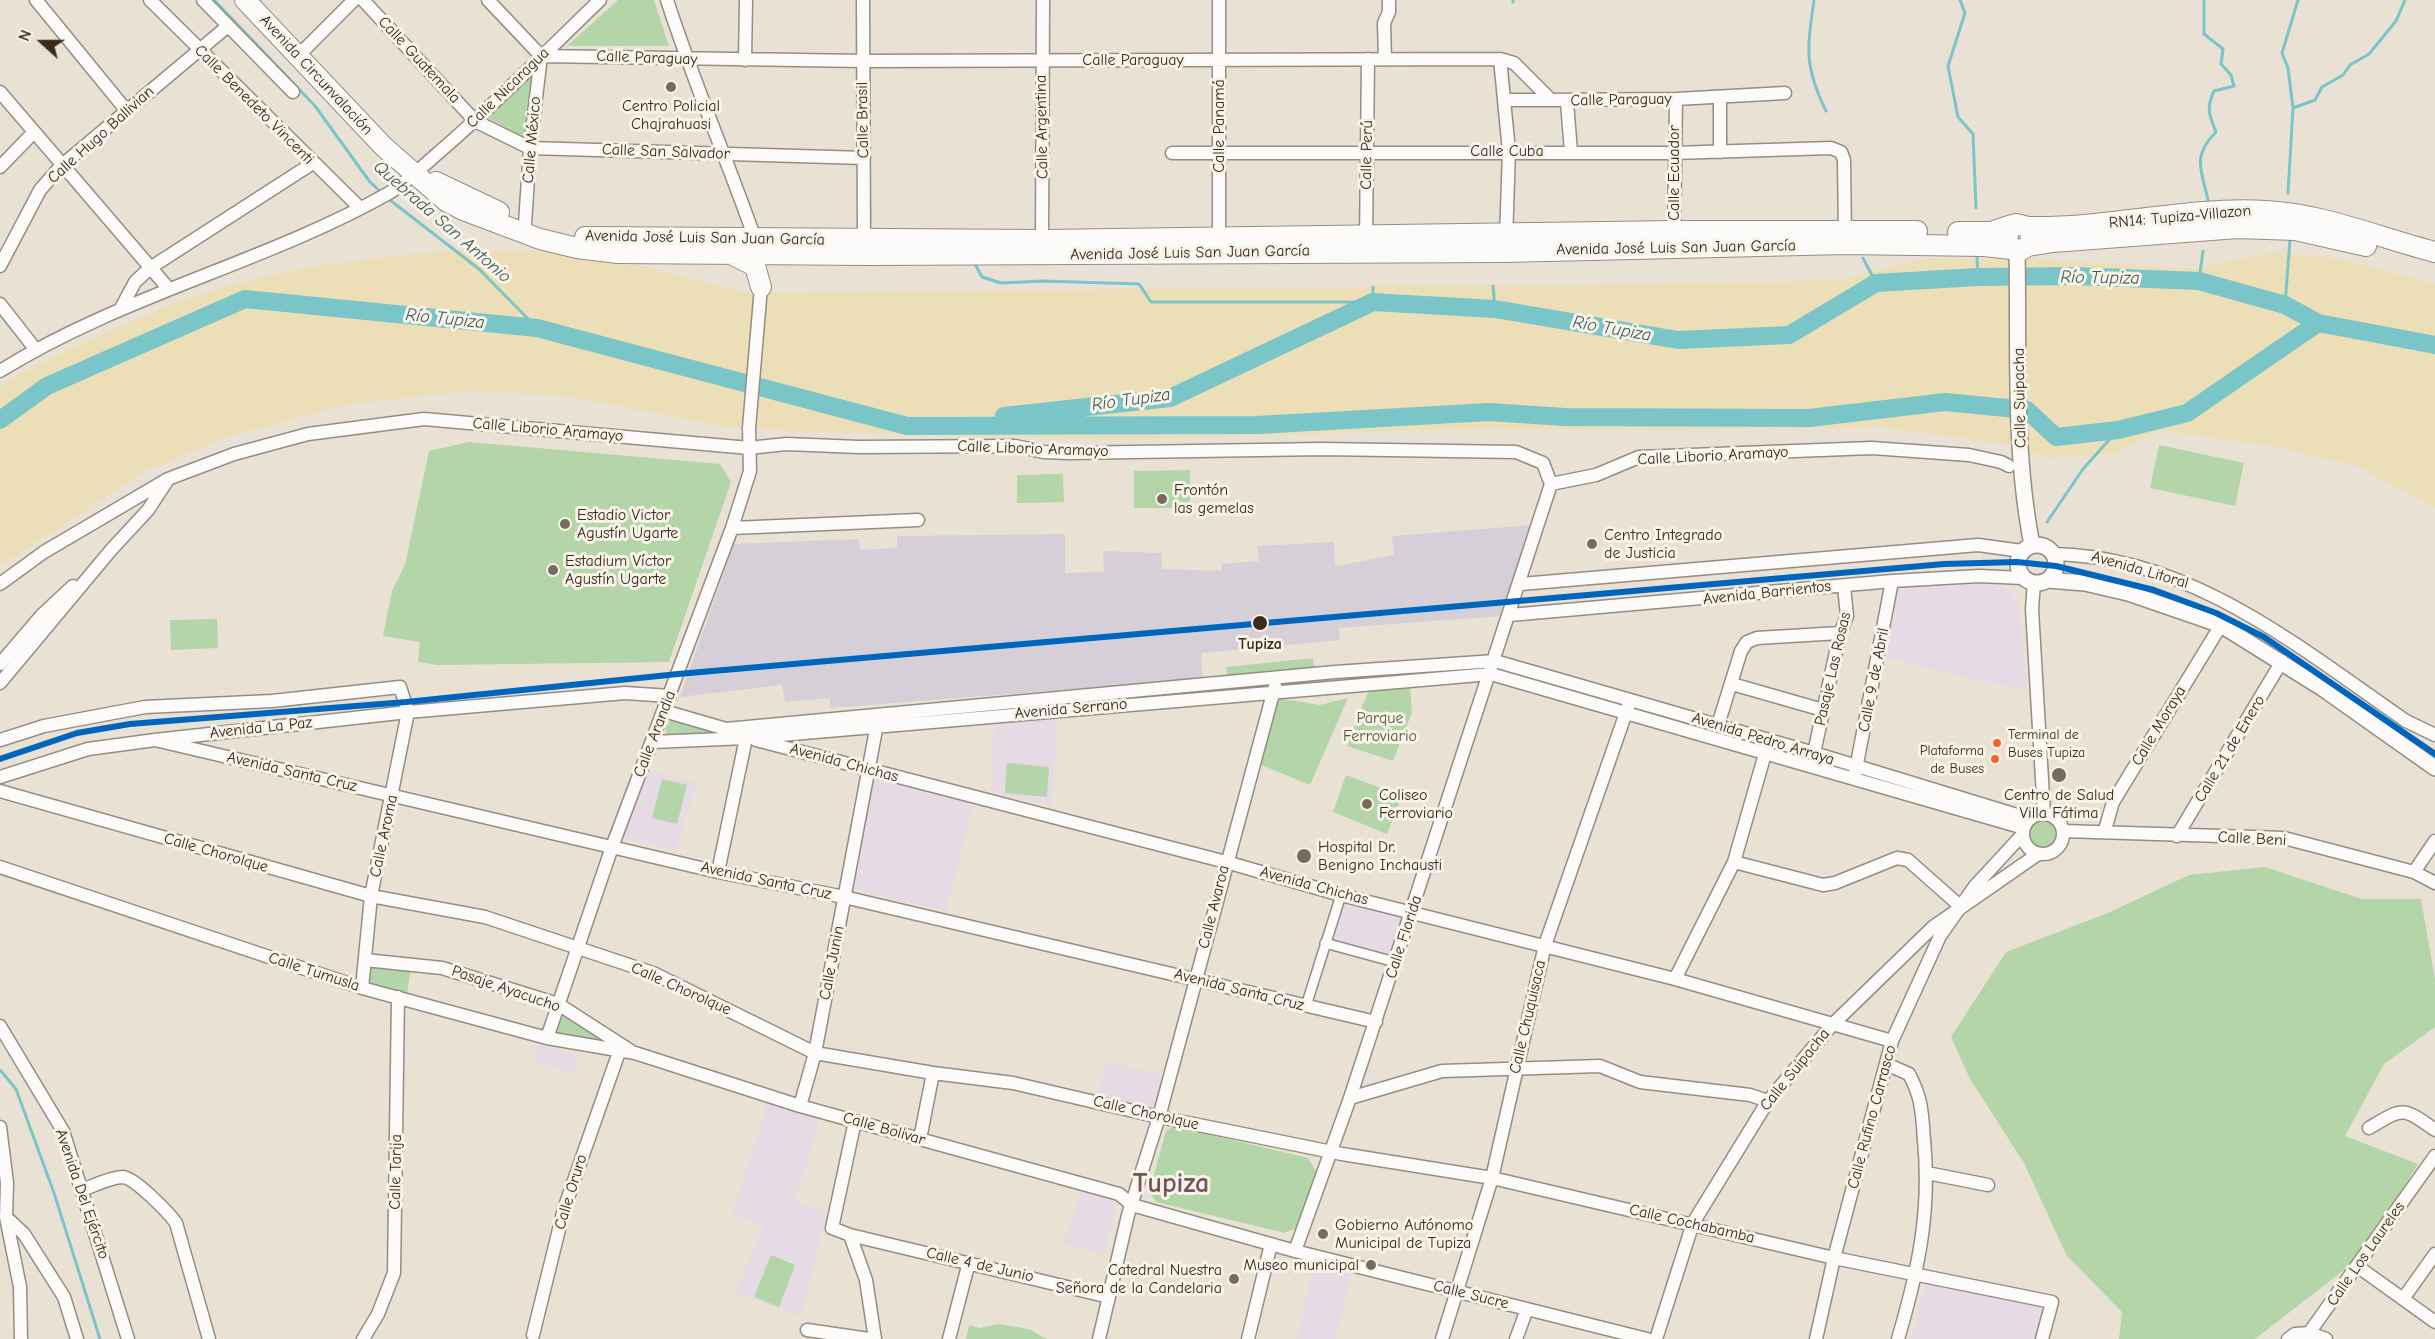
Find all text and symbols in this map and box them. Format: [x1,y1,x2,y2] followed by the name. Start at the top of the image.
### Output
[255,11,377,139] street label: Avenida Circunvalación
[12,12,72,72] north arrow
[374,13,464,107] street label: Calle Guatemala
[15,27,35,44] text: N
[190,41,318,169] street label: Calle Benedeto Vincenti
[463,44,553,132] street label: Calle Nicaragua
[596,47,698,69] street label: Calle Paraguay
[1082,50,1184,70] street label: Calle Paraguay
[1031,75,1053,179] street label: Calle Argentina
[1209,79,1229,173] street label: Calle Panamá
[664,80,678,94] marker: Centro Policial Chajrahuasi
[44,82,158,188] street label: Calle Hugo Ballivian
[853,82,873,158] street label: Calle Brasil
[1570,90,1672,110] street label: Calle Paraguay
[519,96,545,184] street label: Calle México
[622,96,720,134] place label: Centro Policial Chajrahuasi
[1357,120,1377,190] street label: Calle Perú
[1664,125,1684,221] street label: Calle Ecuador
[602,140,730,164] street label: Calle San Salvador
[1470,141,1544,161] street label: Calle Cuba
[369,156,515,288] water label: Quebrada San Antonio
[2108,201,2252,233] street label: RN14: Tupiza-Villazon
[585,226,825,250] street label: Avenida José Luis San Juan García
[1556,236,1796,260] street label: Avenida José Luis San Juan García
[1070,241,1310,265] street label: Avenida José Luis San Juan García
[2060,267,2140,289] water label: Río Tupiza
[404,304,486,334] water label: Río Tupiza
[1571,311,1653,347] water label: Río Tupiza
[2010,348,2030,448] street label: Calle Suipacha
[1090,384,1172,416] water label: Río Tupiza
[472,414,624,446] street label: Calle Liborio Aramayo
[957,437,1109,461] street label: Calle Liborio Aramayo
[1637,442,1789,470] street label: Calle Liborio Aramayo
[1174,480,1254,518] place label: Frontón las gemelas
[1155,492,1169,506] marker: Frontón las gemelas
[577,505,678,543] place label: Estadio Victor Agustín Ugarte
[558,517,572,531] marker: Estadio Victor Agustín Ugarte
[1604,525,1722,563] place label: Centro Integrado de Justicia
[1585,537,1599,551] marker: Centro Integrado de Justicia
[2089,547,2191,593] street label: Avenida Litoral
[565,551,671,589] place label: Estadium Víctor Agustín Ugarte
[546,563,560,577] marker: Estadium Víctor Agustín Ugarte
[1702,577,1832,609] street label: Avenida Barrientos
[1811,610,1855,728] street label: Pasaje Las Rosas
[1251,614,1269,632] marker: Tupiza
[1855,626,1893,734] street label: Calle 9 de Abril
[1238,634,1282,654] place label: Tupiza
[2128,683,2190,769] street label: Calle Moraya
[630,688,680,780] street label: Calle Arandia
[2191,692,2269,806] street label: Calle 21 de Enero
[1014,695,1128,723] street label: Avenida Serrano
[1343,708,1417,746] park label: Parque Ferroviario
[1689,708,1837,770] street label: Avenida Pedro Arraya
[209,713,313,743] street label: Avenida La Paz
[2008,727,2085,760] place label: Terminal de Buses Tupiza
[1991,737,2003,749] marker: Terminal de Buses Tupiza
[788,739,900,787] street label: Avenida Chichas
[1920,743,1984,776] place label: Plataforma de Buses
[225,748,359,796] street label: Avenida Santa Cruz
[1989,753,2001,765] marker: Plataforma de Buses
[2050,766,2068,784] marker: Centro de Salud Villa Fátima
[1379,785,1453,823] place label: Coliseo Ferroviario
[2004,785,2114,823] place label: Centro de Salud Villa Fátima
[366,793,402,879] street label: Calle Aroma
[1360,797,1374,811] marker: Coliseo Ferroviario
[2217,828,2287,850] street label: Calle Beni
[162,829,270,877] street label: Calle Chorolque
[1318,837,1442,875] place label: Hospital Dr. Benigno Inchausti
[1295,847,1313,865] marker: Hospital Dr. Benigno Inchausti
[699,858,833,904] street label: Avenida Santa Cruz
[1258,862,1370,910] street label: Avenida Chichas
[1194,863,1234,951] street label: Calle Avaroa
[1382,893,1426,981] street label: Calle Florida
[815,924,849,1002] street label: Calle Junin
[266,948,362,996] street label: Calle Tumusla
[628,958,734,1020] street label: Calle Chorolque
[1506,958,1550,1076] street label: Calle Chuquisaca
[449,961,563,1017] street label: Pasaje Ayacucho
[1172,965,1306,1015] street label: Avenida Santa Cruz
[1756,1025,1834,1115] street label: Calle Suipacha
[1844,1043,1900,1191] street label: Calle Rufino Carrasco
[1091,1092,1201,1134] street label: Calle Chorolque
[841,1108,927,1150] street label: Calle Bolivar
[51,1126,113,1262] street label: Avenida Del Ejército
[386,1134,406,1210] street label: Calle Tarija
[550,1152,592,1232] street label: Calle Oruro
[1133,1167,1209,1201] district label: Tupiza
[2323,1198,2409,1310] street label: Calle Los Laureles
[1627,1200,1757,1248] street label: Calle Cochabamba
[1335,1215,1473,1253] place label: Gobierno Autónomo Municipal de Tupiza
[1316,1227,1330,1241] marker: Gobierno Autónomo Municipal de Tupiza
[924,1243,1036,1287] street label: Calle 4 de Junio
[1243,1255,1359,1275] place label: Museo municipal
[1364,1258,1378,1272] marker: Museo municipal
[1056,1260,1222,1298] place label: Catedral Nuestra Señora de la Candelaria
[1227,1272,1241,1286] marker: Catedral Nuestra Señora de la Candelaria
[1431,1276,1511,1314] street label: Calle Sucre

